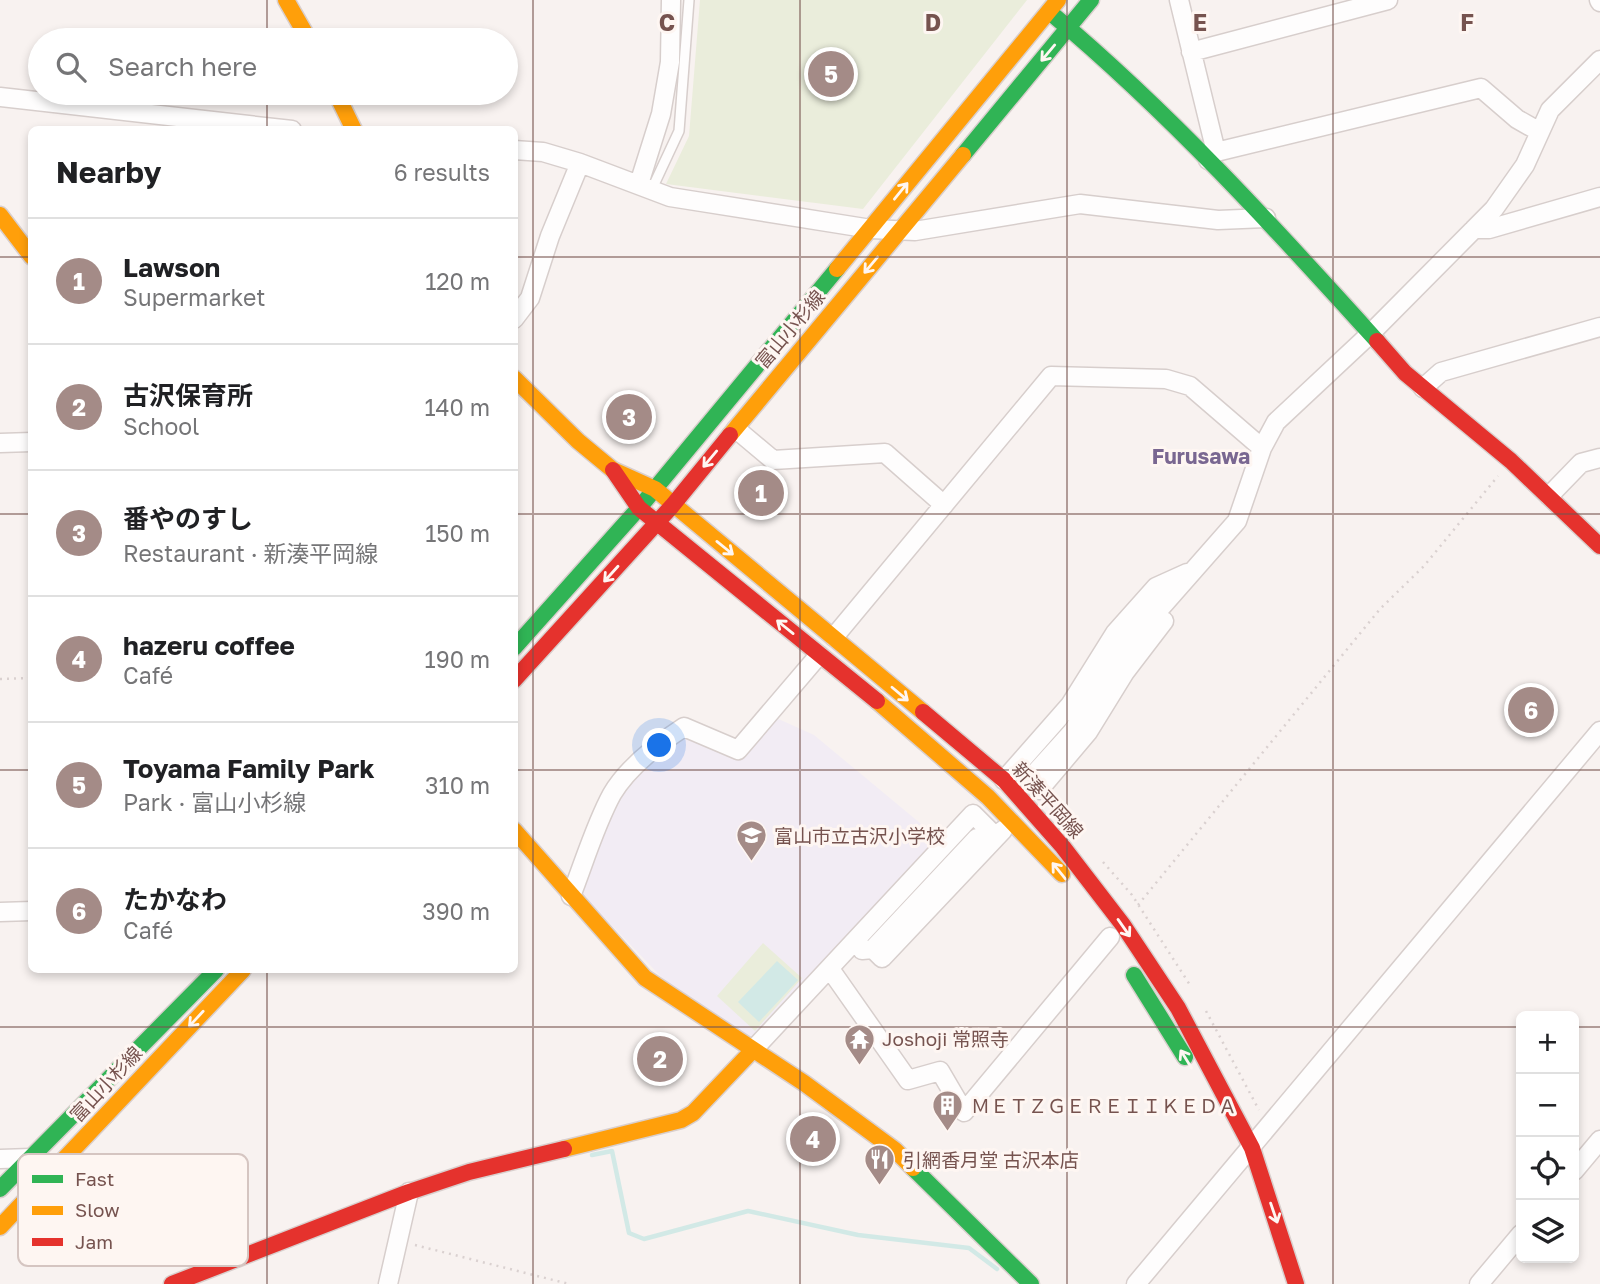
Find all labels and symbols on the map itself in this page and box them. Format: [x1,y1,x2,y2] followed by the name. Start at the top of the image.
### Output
[659,8,675,36] text: C
[925,8,941,36] text: D
[1193,8,1207,36] text: E
[1460,8,1474,36] text: F
[1040,44,1056,62] one-way arrow
[808,48,854,100] pin: 5
[894,182,909,200] one-way arrow
[863,255,879,273] one-way arrow
[750,285,829,372] street label: 富山小杉線
[606,391,652,443] pin: 3
[1152,443,1250,469] district label: Furusawa
[703,450,718,468] one-way arrow
[738,467,784,519] pin: 1
[716,541,734,556] one-way arrow
[603,565,619,583] one-way arrow
[776,620,794,635] one-way arrow
[1508,684,1554,736] pin: 6
[891,686,909,702] one-way arrow
[642,728,676,762] your location
[1008,757,1089,843] street label: 新湊平岡線
[734,819,768,863] school or university icon: 富山市立古沢小学校
[774,824,945,847] place label: 富山市立古沢小学校
[1051,862,1067,880] one-way arrow
[1117,918,1131,937] one-way arrow
[188,1010,205,1027] one-way arrow
[842,1022,876,1066] temple icon: Joshoji 常照寺
[882,1027,1009,1050] place label: Joshoji 常照寺
[637,1033,683,1085] pin: 2
[65,1041,146,1126] street label: 富山小杉線
[1179,1050,1194,1069] one-way arrow
[931,1089,965,1133] building icon: ＭＥＴＺＧＥＲＥＩＩＫＥＤＡ
[971,1094,1237,1117] place label: ＭＥＴＺＧＥＲＥＩＩＫＥＤＡ
[790,1113,836,1165] pin: 4
[863,1143,897,1187] restaurant icon: 引網香月堂 古沢本店
[903,1148,1079,1171] place label: 引網香月堂 古沢本店
[18,1154,248,1266] legend
[75,1167,114,1190] text: Fast
[75,1198,120,1221] text: Slow
[1269,1201,1281,1223] one-way arrow
[75,1230,113,1253] text: Jam

